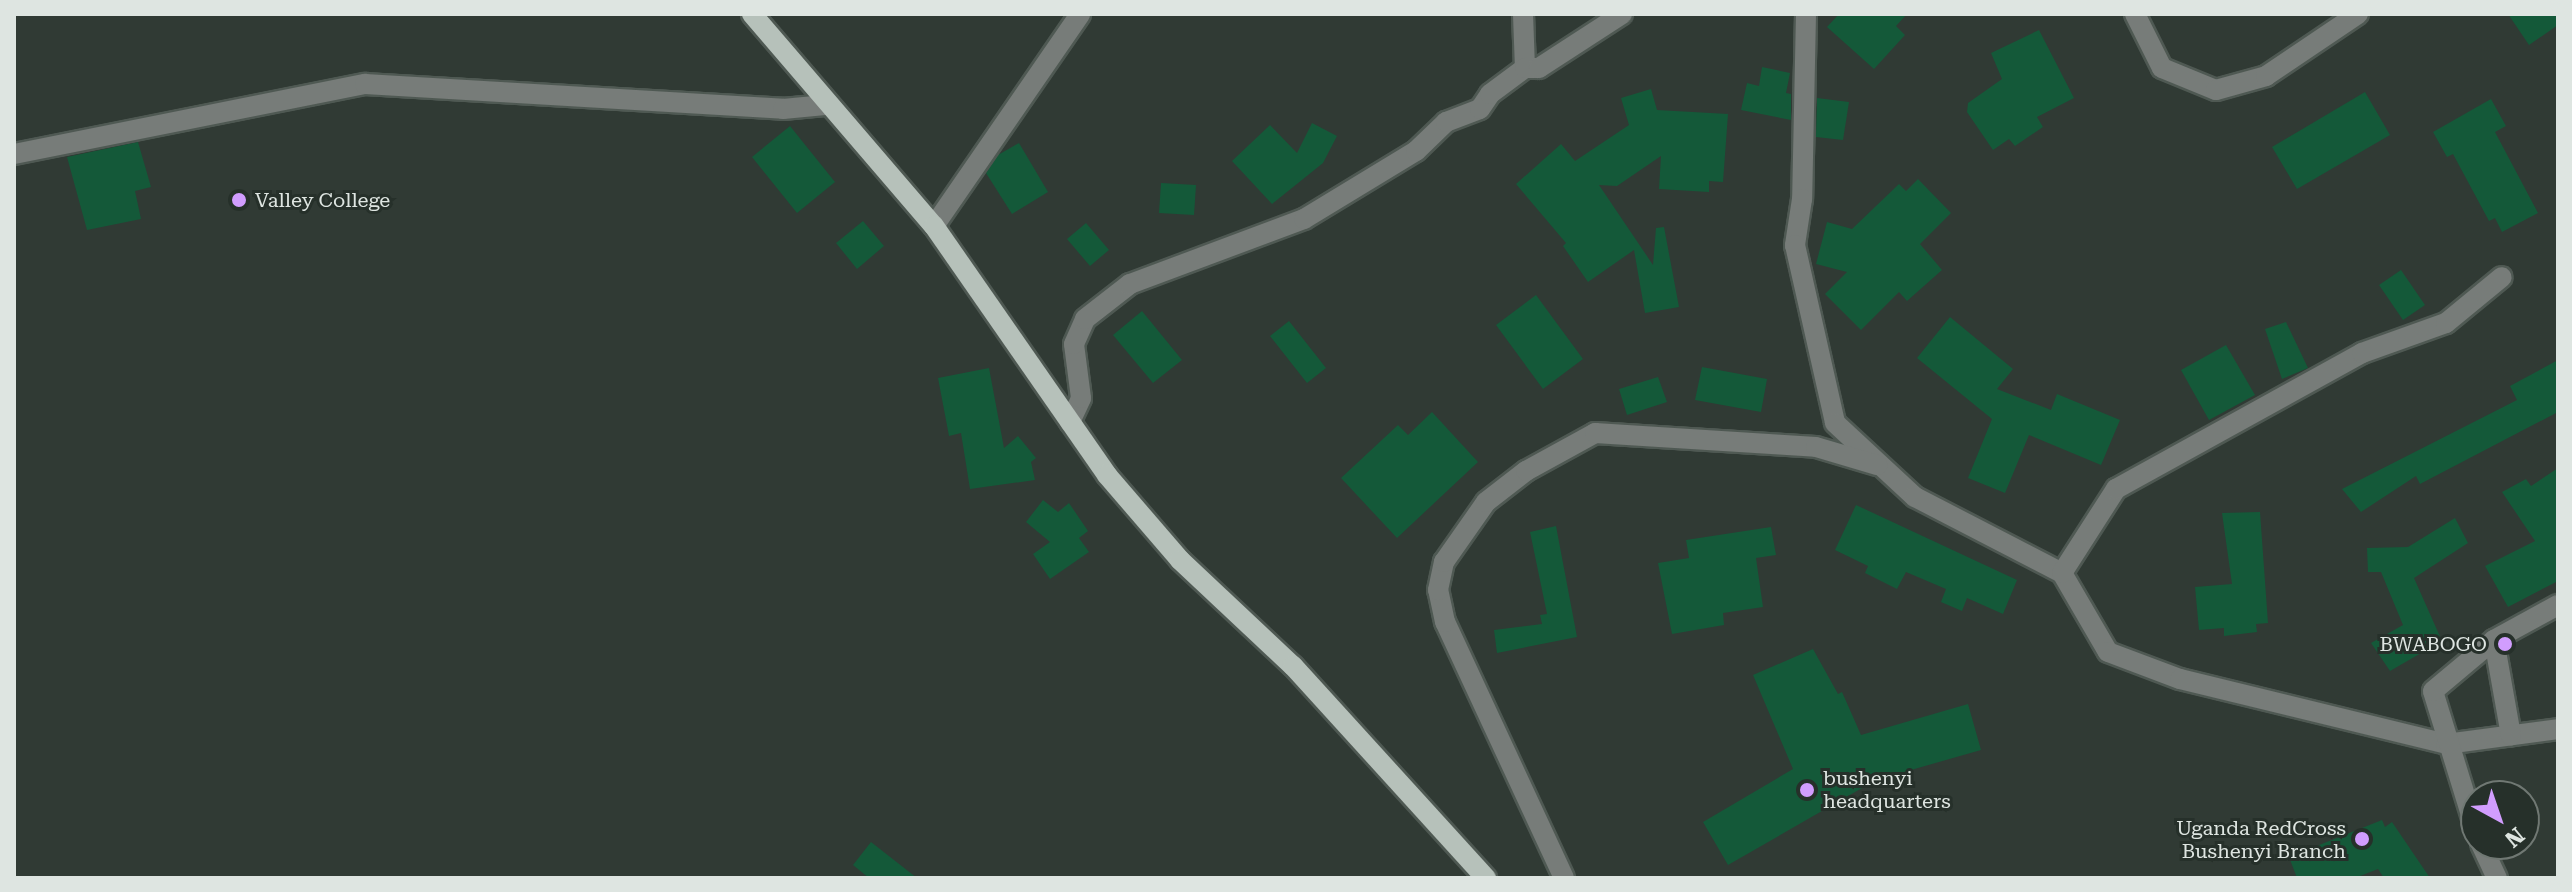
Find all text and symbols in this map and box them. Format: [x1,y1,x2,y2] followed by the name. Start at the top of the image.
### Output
[255,188,390,212] place label: Valley College
[230,191,248,209] marker: Valley College
[2380,632,2487,656] place label: BWABOGO
[2494,633,2516,655] marker: BWABOGO
[1823,766,1951,813] place label: bushenyi headquarters
[2460,780,2540,860] north arrow
[1798,781,1816,799] marker: bushenyi headquarters
[2176,816,2346,863] place label: Uganda RedCross Bushenyi Branch
[2500,822,2529,852] text: N
[2353,830,2371,848] marker: Uganda RedCross Bushenyi Branch

